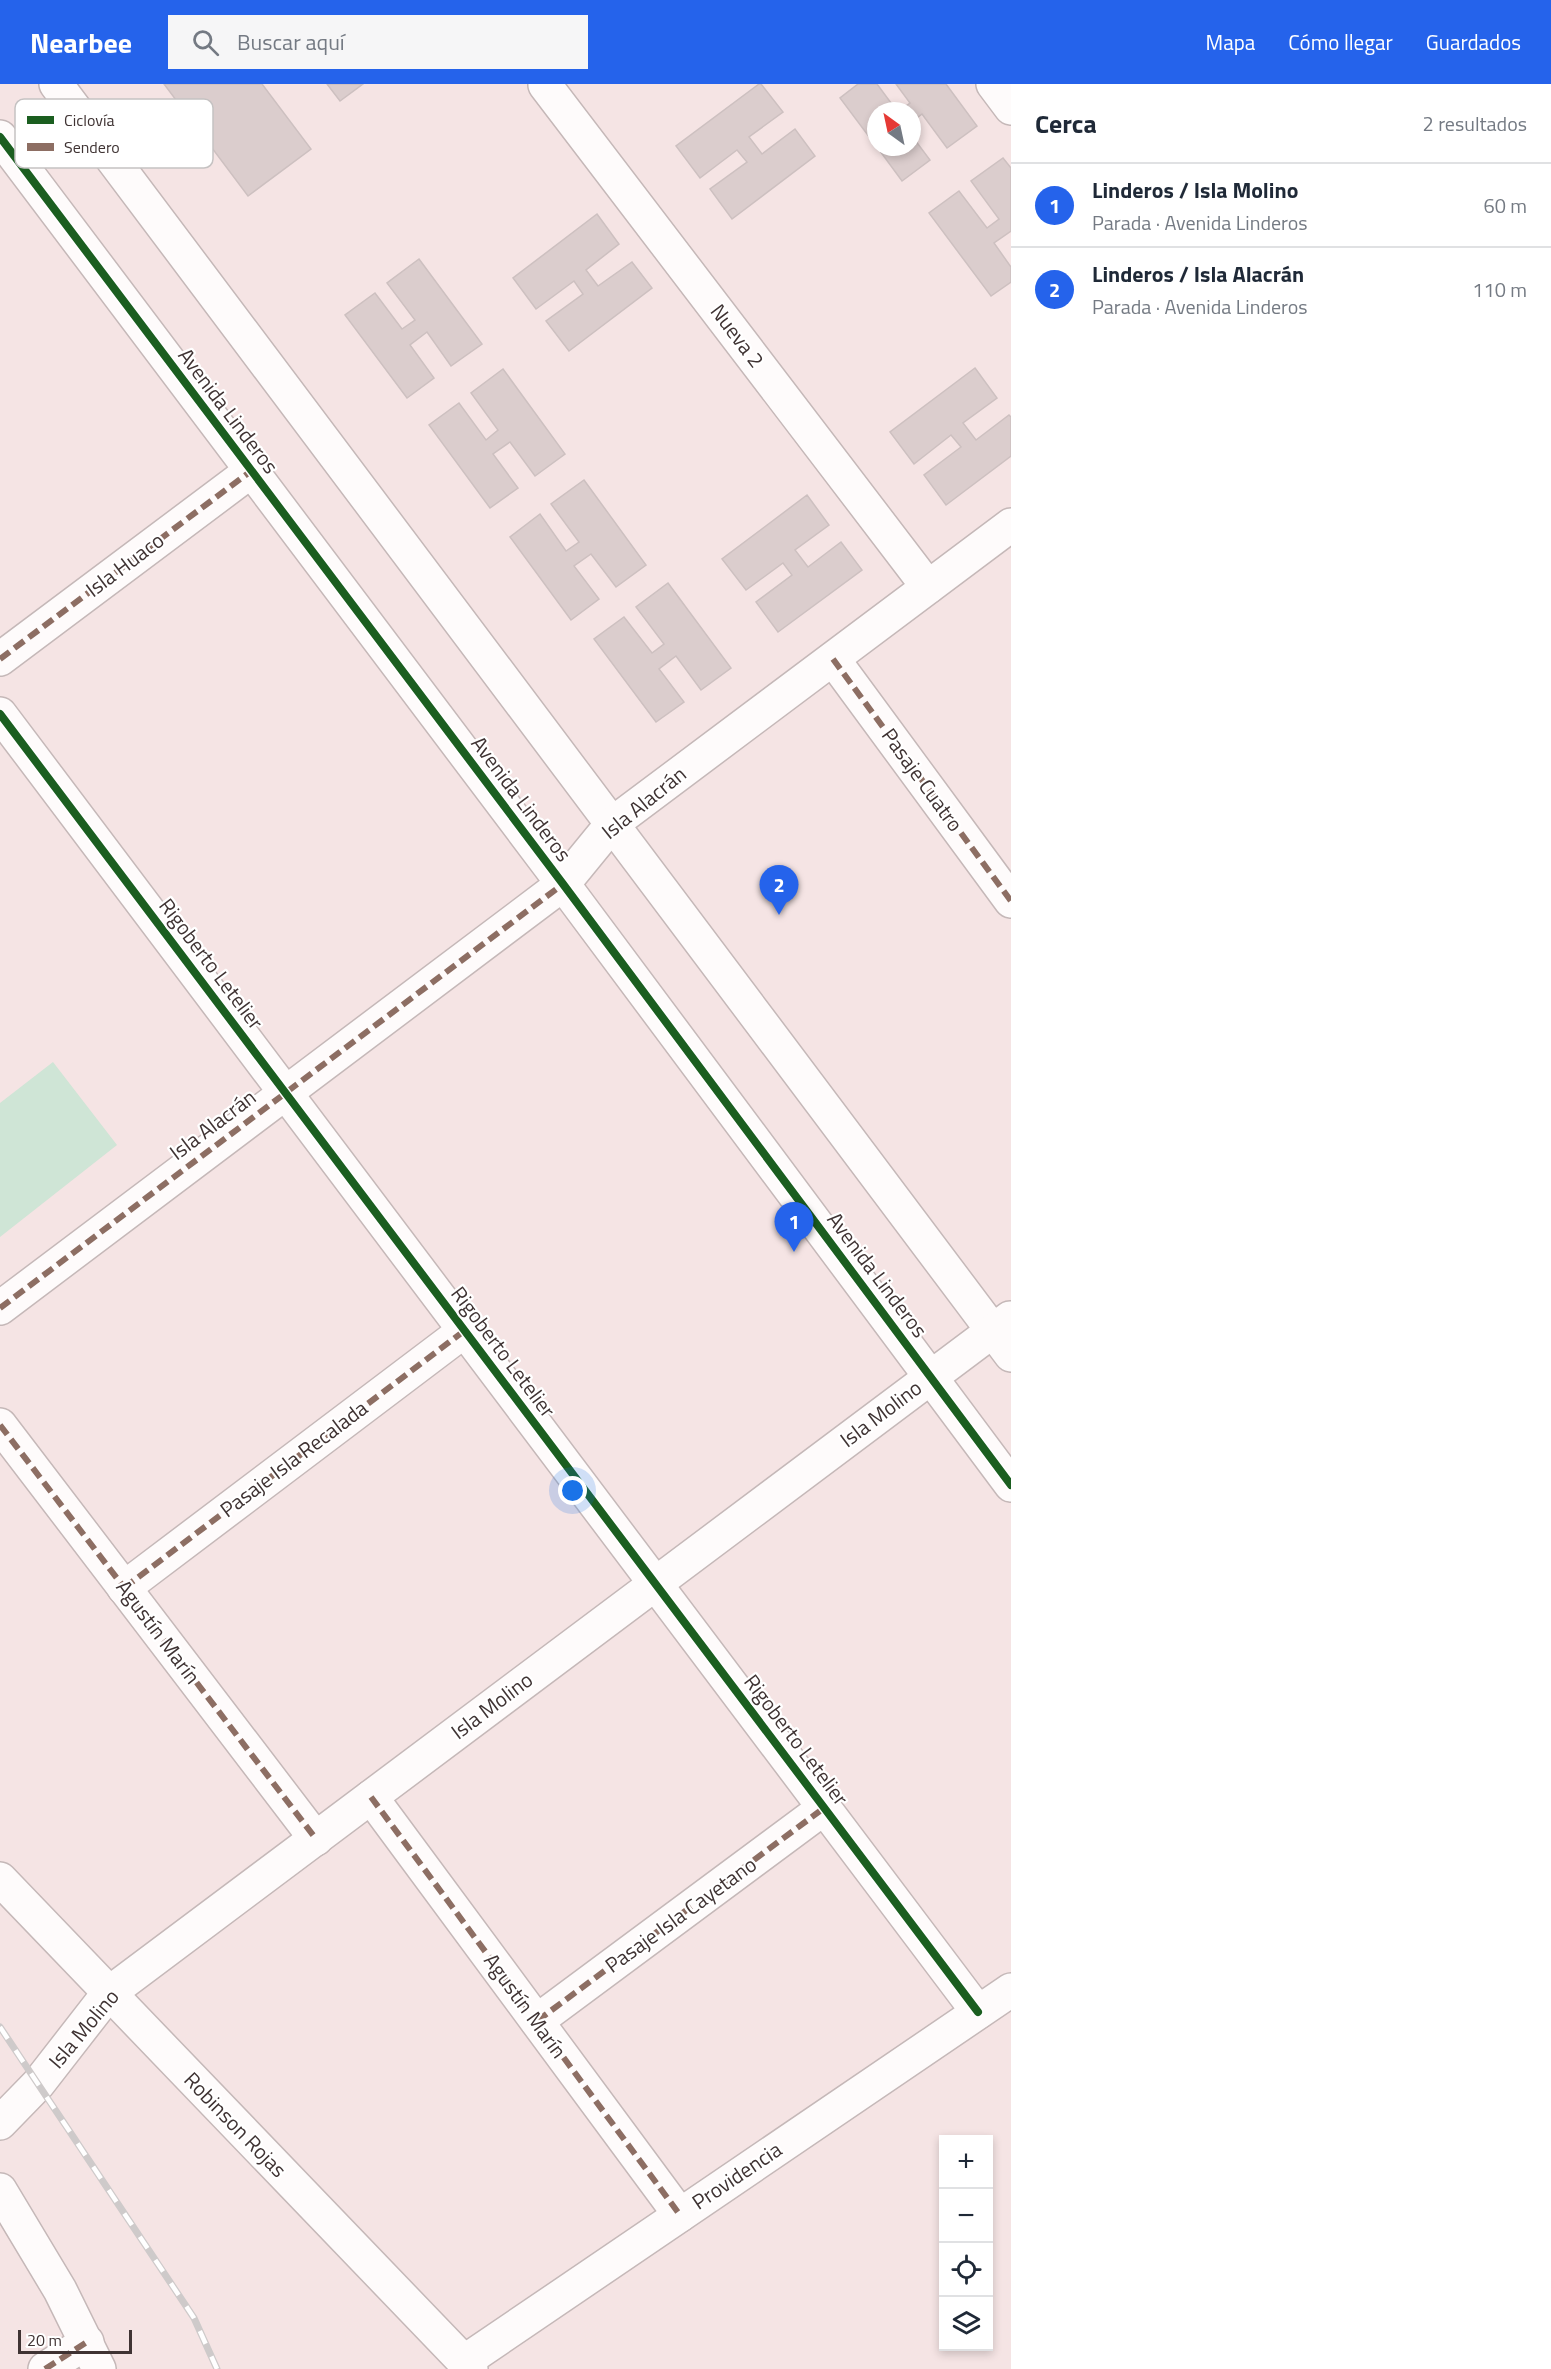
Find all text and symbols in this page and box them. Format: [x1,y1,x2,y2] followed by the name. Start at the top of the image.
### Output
[168,15,588,69] search box
[30,21,132,64] text: Nearbee
[237,25,345,59] text: Buscar aquí
[189,26,222,59] icon: search
[1206,26,1255,58] text: Mapa
[1288,26,1393,58] text: Cómo llegar
[1426,26,1521,58] text: Guardados
[15,99,213,168] legend
[867,102,921,156] north arrow
[1035,104,1097,143] text: Cerca
[64,108,114,132] text: Ciclovía
[1423,108,1527,139] text: 2 resultados
[64,135,120,159] text: Sendero
[1092,173,1298,207] text: Linderos / Isla Molino
[1049,190,1060,221] text: 1
[1483,190,1527,221] text: 60 m
[1092,207,1308,238] text: Parada · Avenida Linderos
[1092,257,1304,291] text: Linderos / Isla Alacrán
[1049,274,1060,305] text: 2
[1472,274,1527,305] text: 110 m
[1092,291,1308,322] text: Parada · Avenida Linderos
[703,297,772,374] street label: Nueva 2
[171,341,287,480] street label: Avenida Linderos
[78,524,170,604] street label: Isla Huaco
[874,721,971,838] street label: Pasaje Cuatro
[464,729,580,868] street label: Avenida Linderos
[594,758,693,846] street label: Isla Alacrán
[760,866,798,915] pin: 2
[152,891,272,1036] street label: Rigoberto Letelier
[162,1081,262,1167] street label: Isla Alacrán
[774,1202,814,1252] pin: 1
[820,1205,936,1344] street label: Avenida Linderos
[444,1279,564,1424] street label: Rigoberto Letelier
[833,1372,928,1455] street label: Isla Molino
[213,1392,374,1525] street label: Pasaje Isla Recalada
[558,1476,587,1505] your location
[109,1573,209,1690] street label: Agustín Marín
[444,1664,539,1747] street label: Isla Molino
[737,1667,857,1812] street label: Rigoberto Letelier
[598,1848,763,1980] street label: Pasaje Isla Cayetano
[477,1946,575,2065] street label: Agustín Marín
[40,1982,126,2075] street label: Isla Molino
[177,2064,295,2184] street label: Robinson Rojas
[685,2133,788,2217] street label: Providencia
[939,2135,993,2351] map controls
[939,2135,993,2189] button: +
[939,2189,993,2243] button: −
[939,2243,993,2297] button: locate
[939,2297,993,2351] button: layers
[18,2327,132,2354] scale bar
[27,2328,62,2352] text: 20 m

